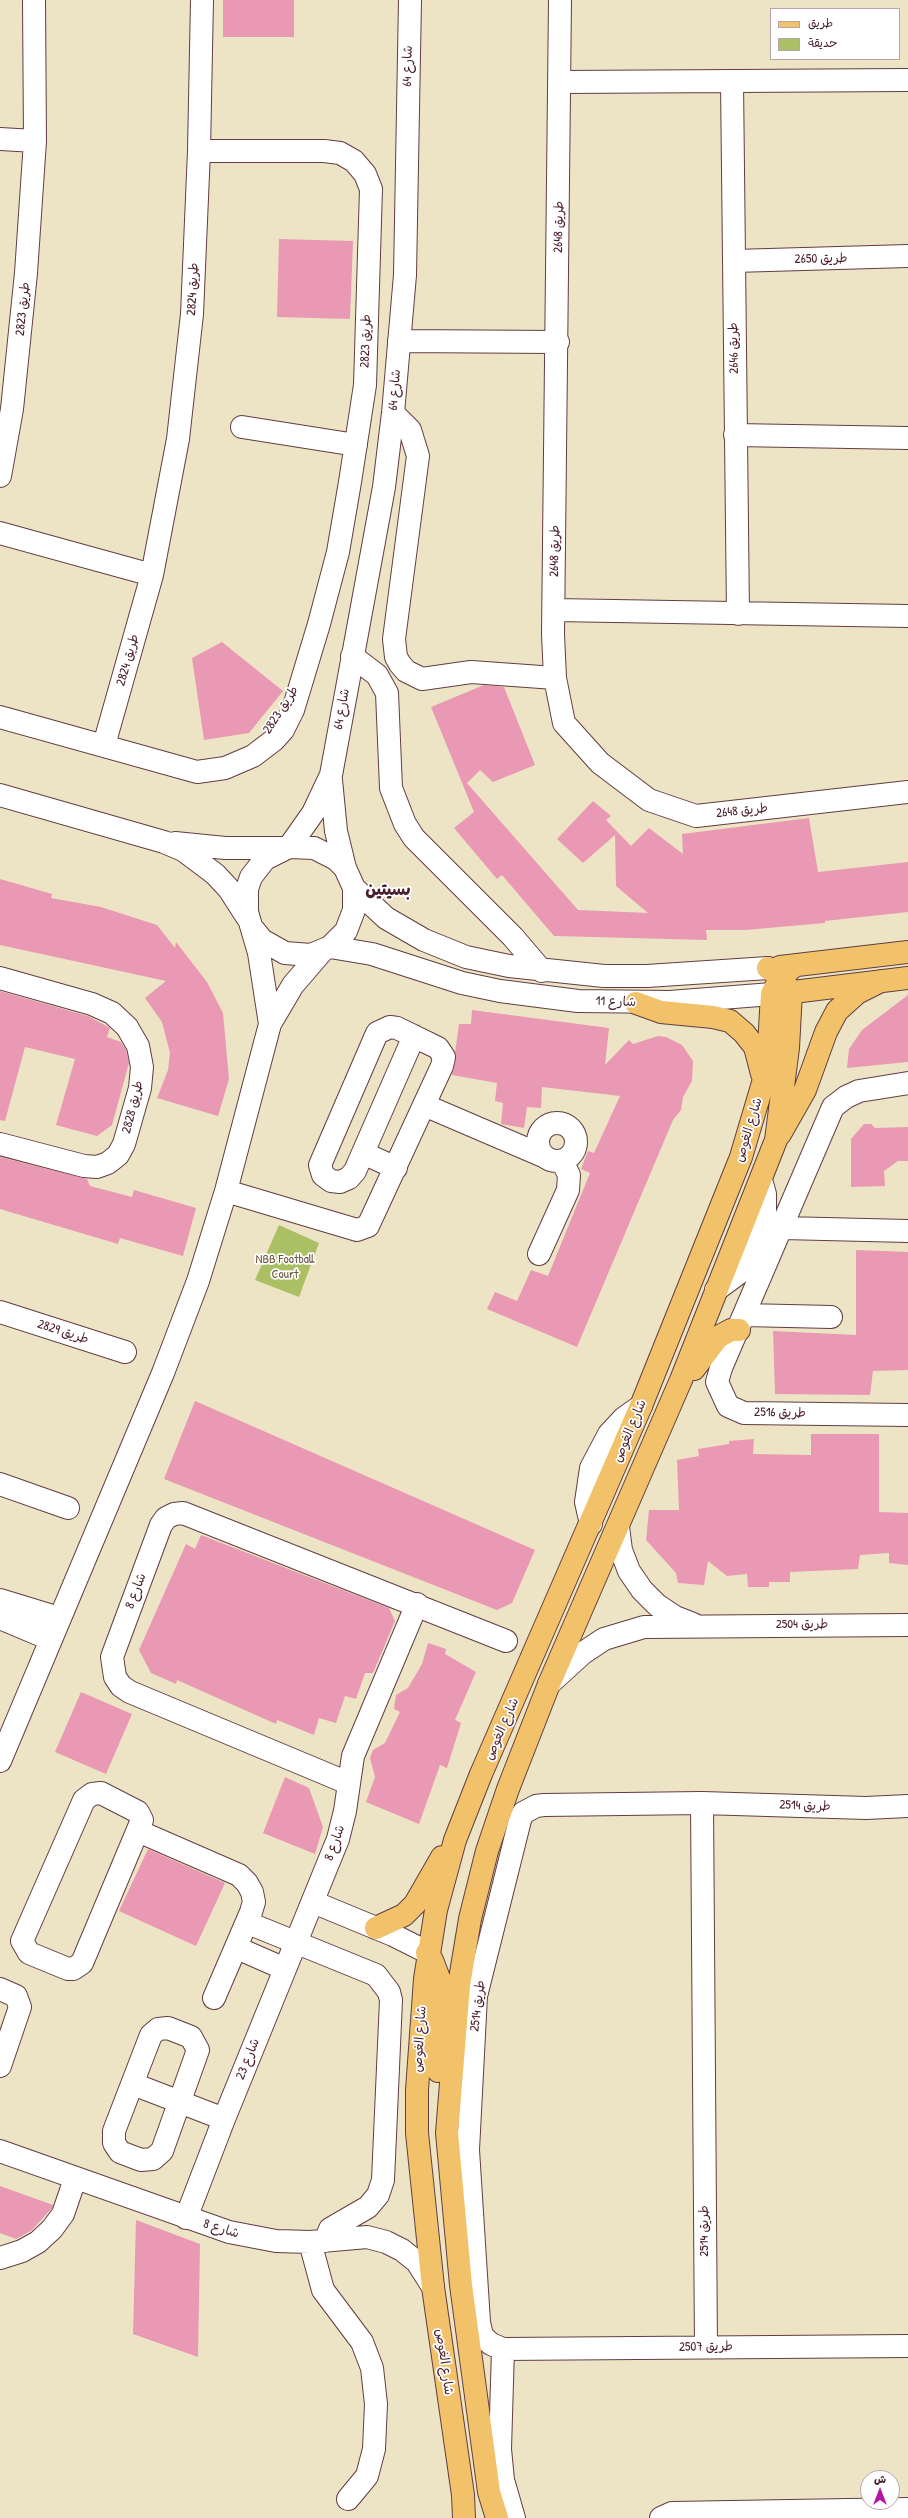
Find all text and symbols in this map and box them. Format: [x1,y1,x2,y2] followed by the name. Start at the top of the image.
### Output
[770,8,900,60] legend
[808,14,833,31] text: طريق
[808,34,837,51] text: حديقة
[400,45,416,87] street label: شارع 64
[551,201,567,253] street label: طريق 2648
[794,251,848,267] street label: طريق 2650
[184,262,202,316] street label: طريق 2824
[12,281,34,337] street label: طريق 2823
[357,314,375,368] street label: طريق 2823
[726,322,742,374] street label: طريق 2646
[385,369,405,411] street label: شارع 64
[547,525,563,577] street label: طريق 2648
[113,632,143,688] street label: طريق 2824
[260,683,302,737] street label: طريق 2823
[331,687,353,731] street label: شارع 64
[715,801,769,821] street label: طريق 2648
[365,880,411,900] district label: بسيتين
[595,993,637,1011] street label: شارع 11
[119,1079,147,1135] street label: طريق 2828
[732,1096,766,1164] street label: شارع الغوص
[256,1252,314,1283] park label: NBB Football Court
[35,1316,91,1348] street label: طريق 2829
[610,1397,650,1465] street label: شارع الغوص
[754,1405,806,1421] street label: طريق 2516
[122,1571,150,1611] street label: شارع 8
[776,1617,828,1633] street label: طريق 2504
[481,1695,523,1763] street label: شارع الغوص
[779,1797,831,1815] street label: طريق 2514
[321,1823,349,1863] street label: شارع 8
[467,1980,489,2032] street label: طريق 2514
[410,2005,430,2073] street label: شارع الغوص
[233,2036,263,2082] street label: شارع 23
[697,2205,713,2257] street label: طريق 2514
[201,2216,241,2242] street label: شارع 8
[432,2328,456,2396] street label: شارع الغوص
[679,2339,733,2355] street label: طريق 2507
[860,2470,900,2510] north arrow
[874,2472,886,2486] text: ش

